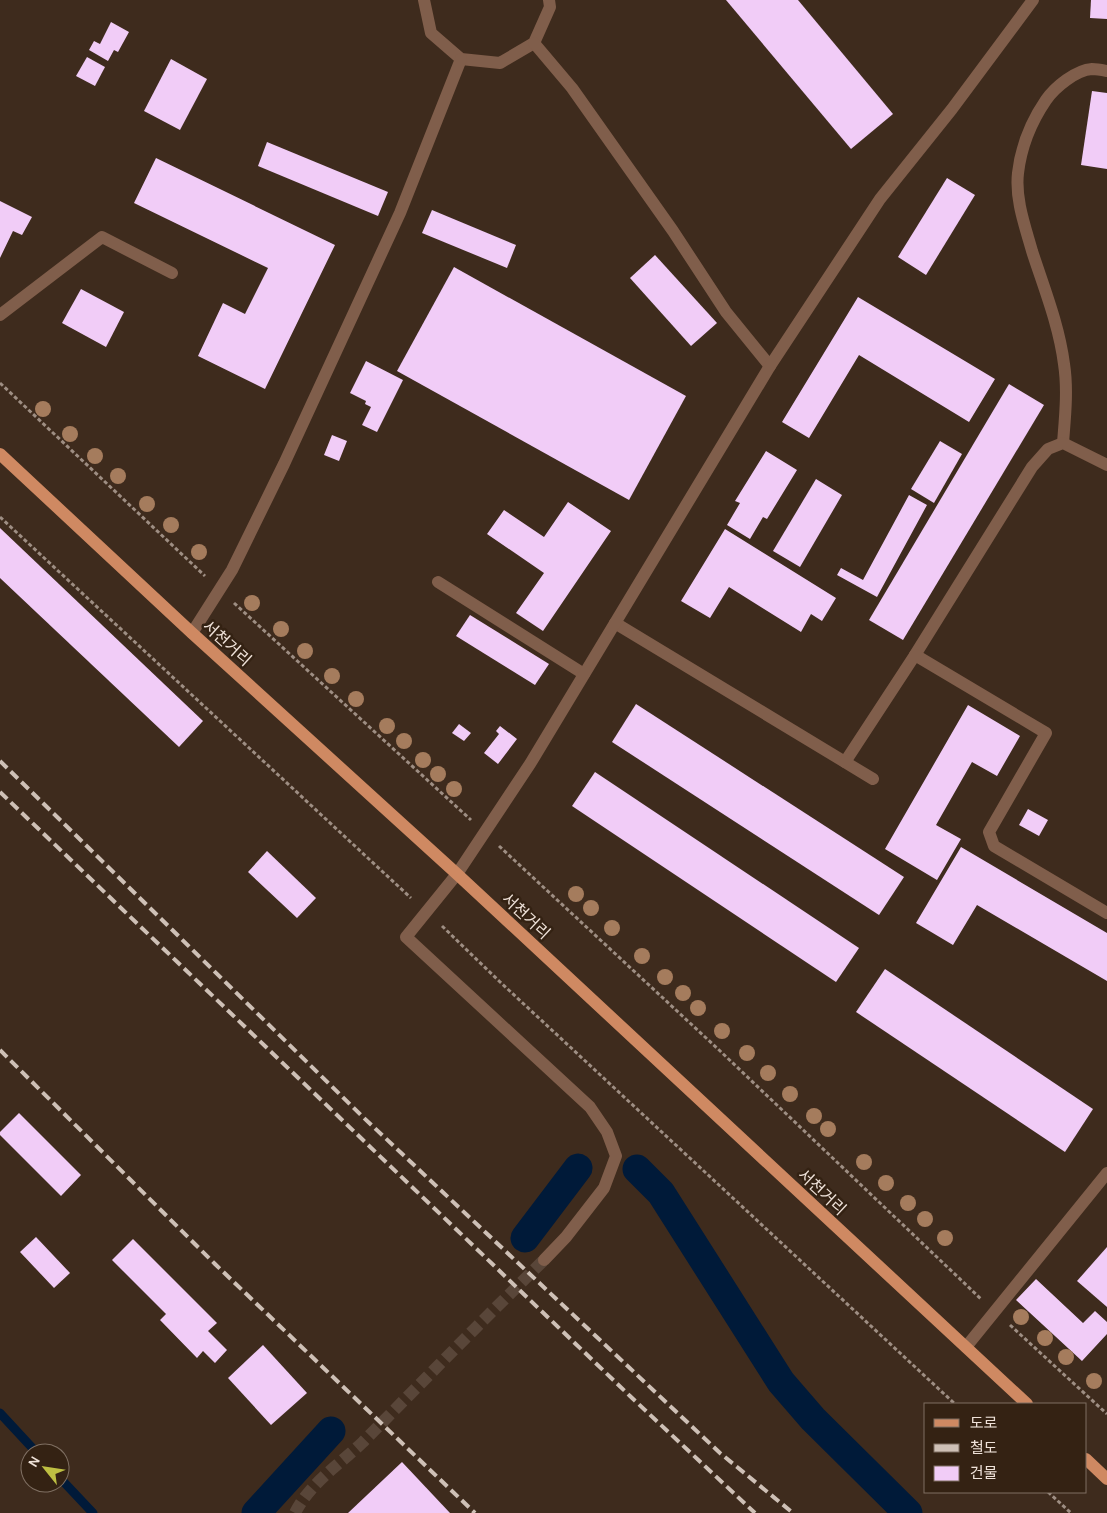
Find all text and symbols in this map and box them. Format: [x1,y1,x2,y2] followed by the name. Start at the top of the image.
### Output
[199,616,255,670] street label: 서천거리
[498,889,554,943] street label: 서천거리
[794,1165,850,1219] street label: 서천거리
[924,1403,1087,1493] legend
[970,1414,998,1432] text: 도로
[970,1439,998,1457] text: 철도
[20,1443,70,1493] north arrow
[24,1453,44,1470] text: N
[970,1464,998,1482] text: 건물

